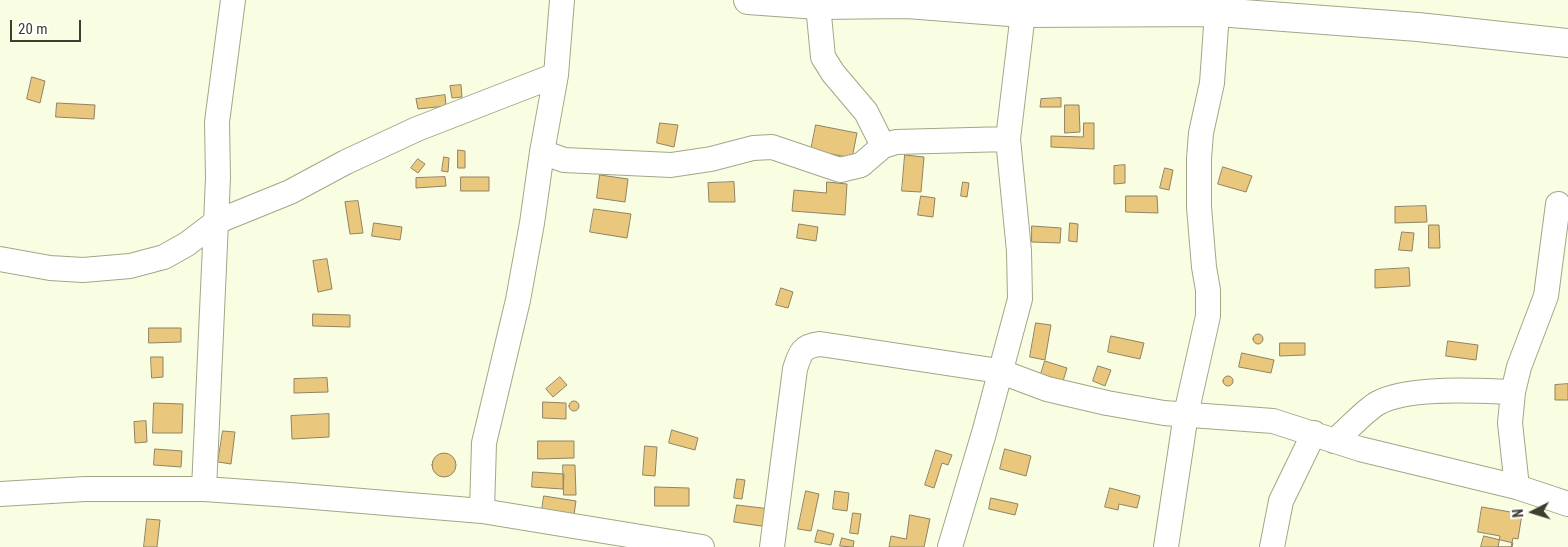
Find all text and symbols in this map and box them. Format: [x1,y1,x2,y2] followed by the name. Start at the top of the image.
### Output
[12,10,84,42] scale bar
[18,20,48,38] text: 20 m
[1508,487,1558,537] north arrow
[1510,508,1526,518] text: N

